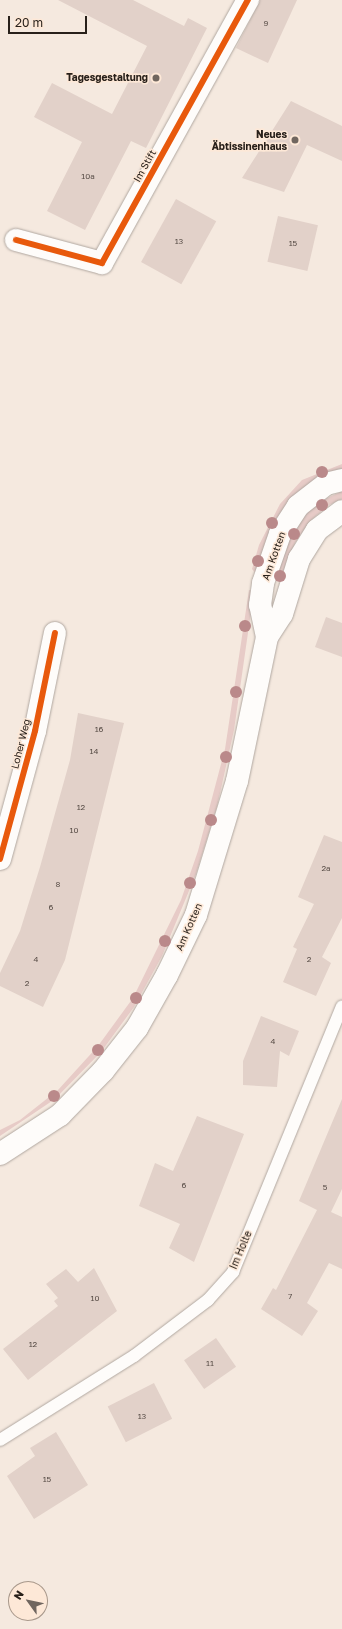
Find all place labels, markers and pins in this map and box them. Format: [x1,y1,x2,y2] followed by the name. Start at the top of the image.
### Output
[66,72,148,84] place label: Tagesgestaltung
[151,73,161,83] marker: Tagesgestaltung
[212,128,287,152] place label: Neues Äbtissinenhaus
[290,135,300,145] marker: Neues Äbtissinenhaus

